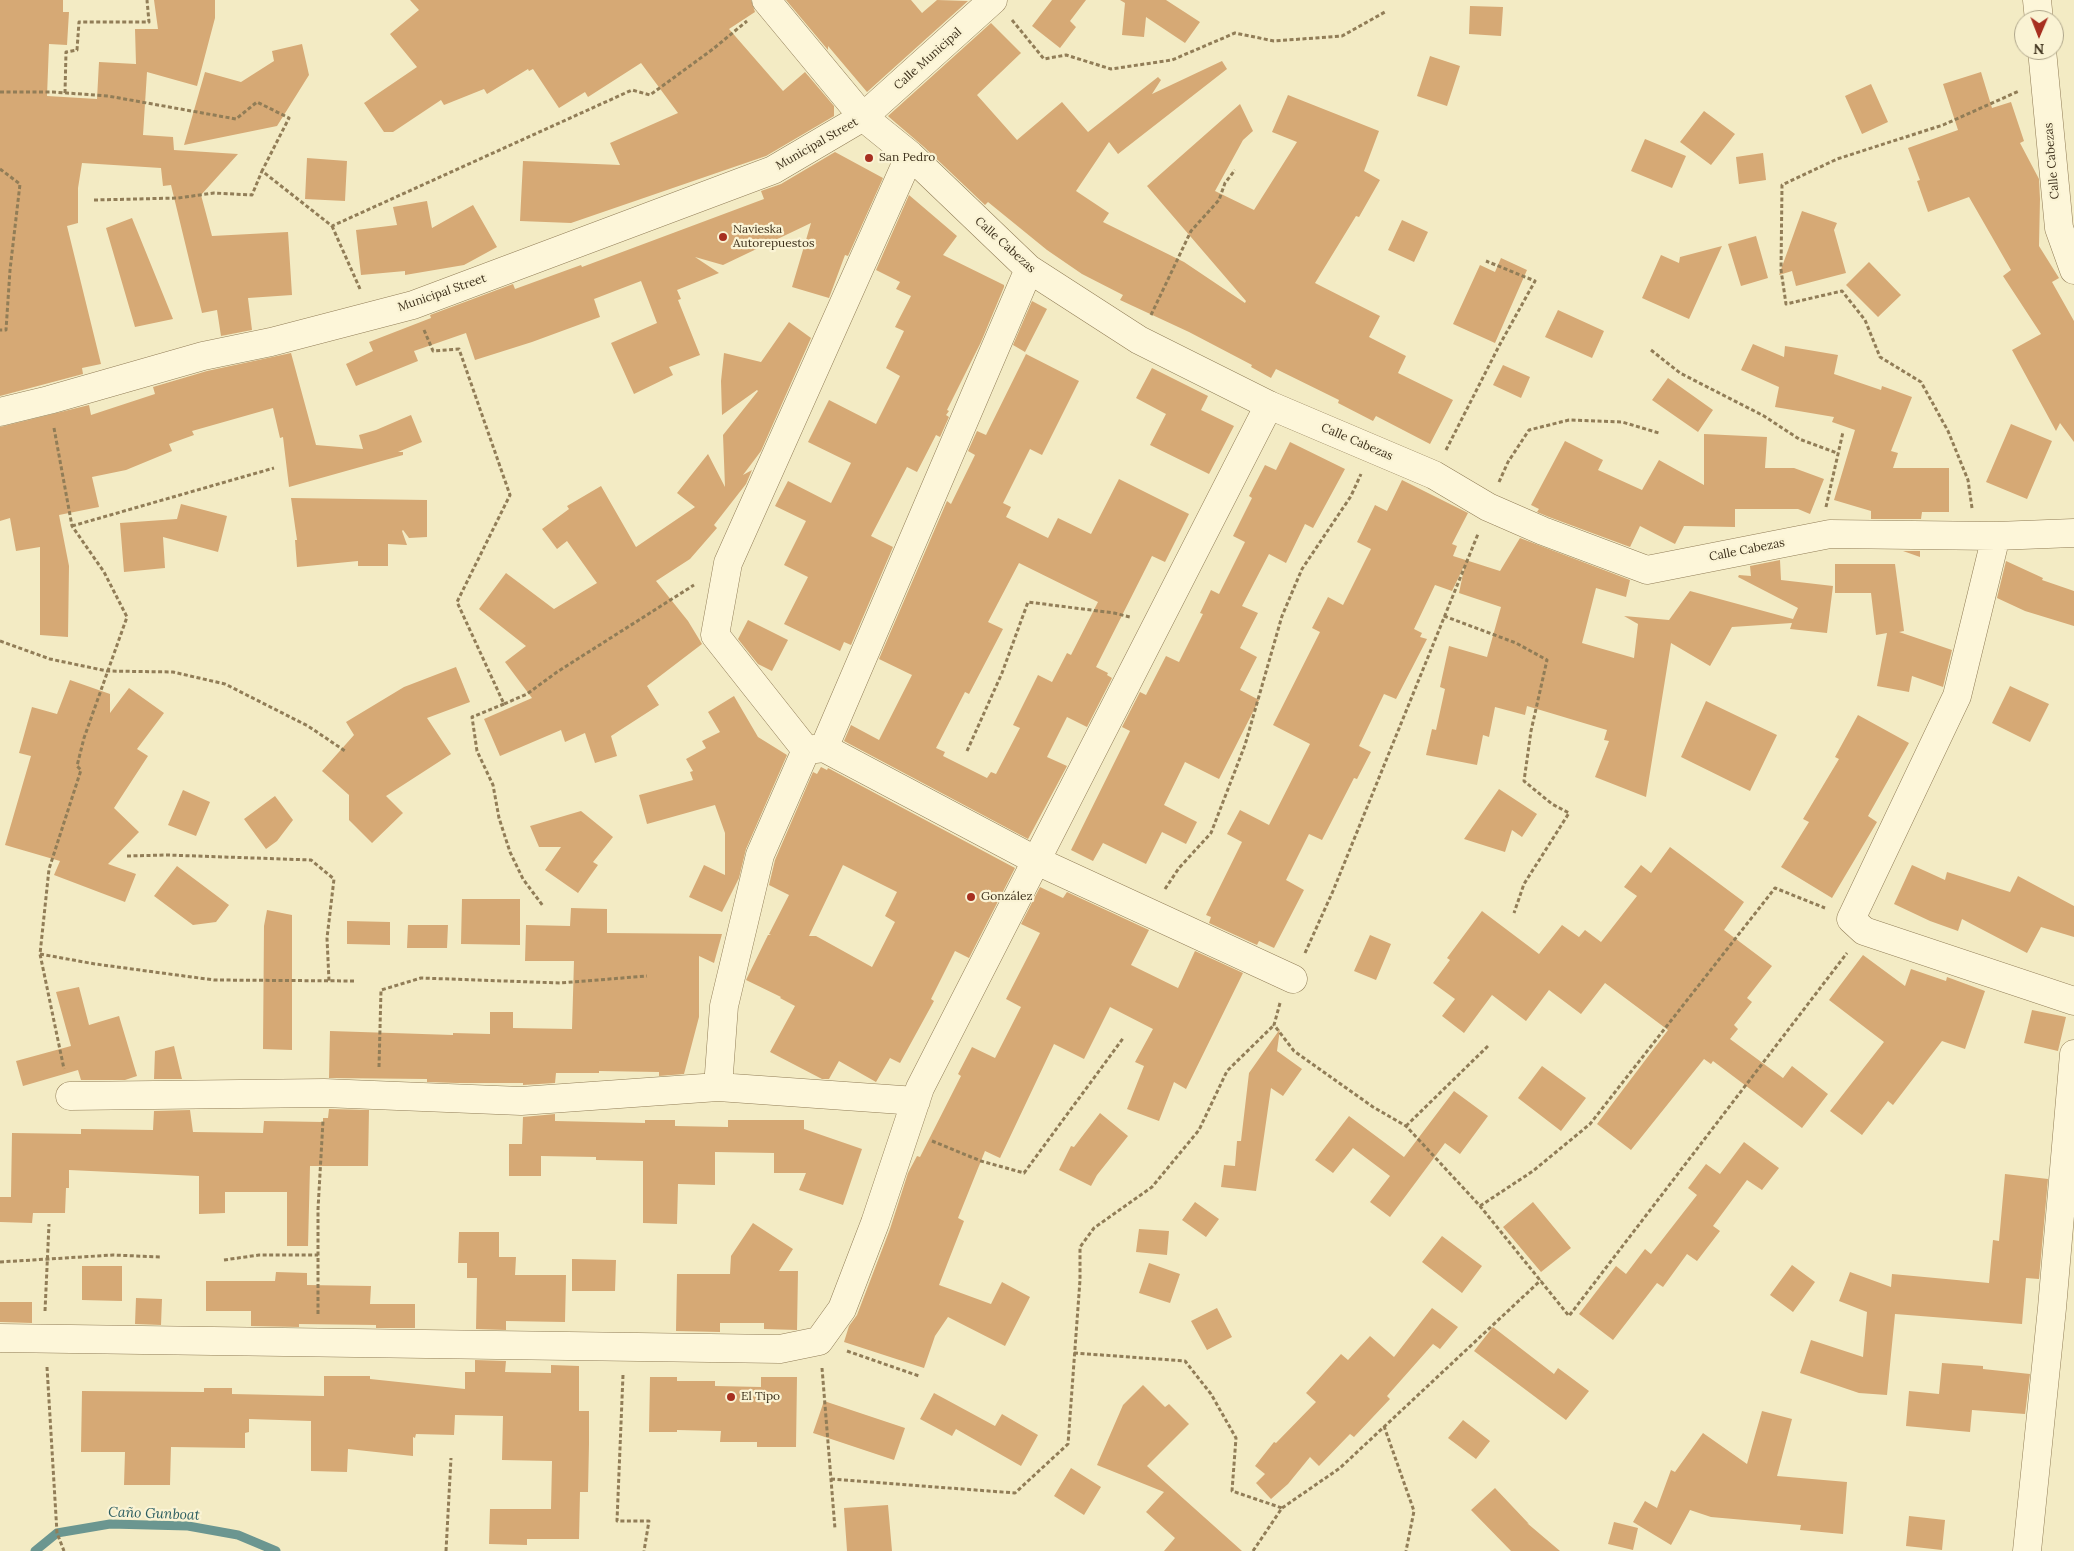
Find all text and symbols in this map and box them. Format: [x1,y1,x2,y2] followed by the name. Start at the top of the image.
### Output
[2014,10,2064,60] north arrow
[891,25,965,93] street label: Calle Municipal
[2033,40,2044,58] text: N
[773,115,861,173] street label: Municipal Street
[2041,122,2063,200] street label: Calle Cabezas
[879,151,935,165] place label: San Pedro
[863,152,875,164] marker: San Pedro
[972,214,1038,276] street label: Calle Cabezas
[733,223,815,251] place label: Navieska Autorepuestos
[717,231,729,243] marker: Navieska Autorepuestos
[396,271,488,315] street label: Municipal Street
[1319,420,1395,464] street label: Calle Cabezas
[1708,536,1786,564] street label: Calle Cabezas
[981,890,1033,904] place label: González
[965,891,977,903] marker: González
[741,1390,780,1404] place label: El Tipo
[725,1391,737,1403] marker: El Tipo
[108,1504,200,1524] water label: Caño Gunboat

